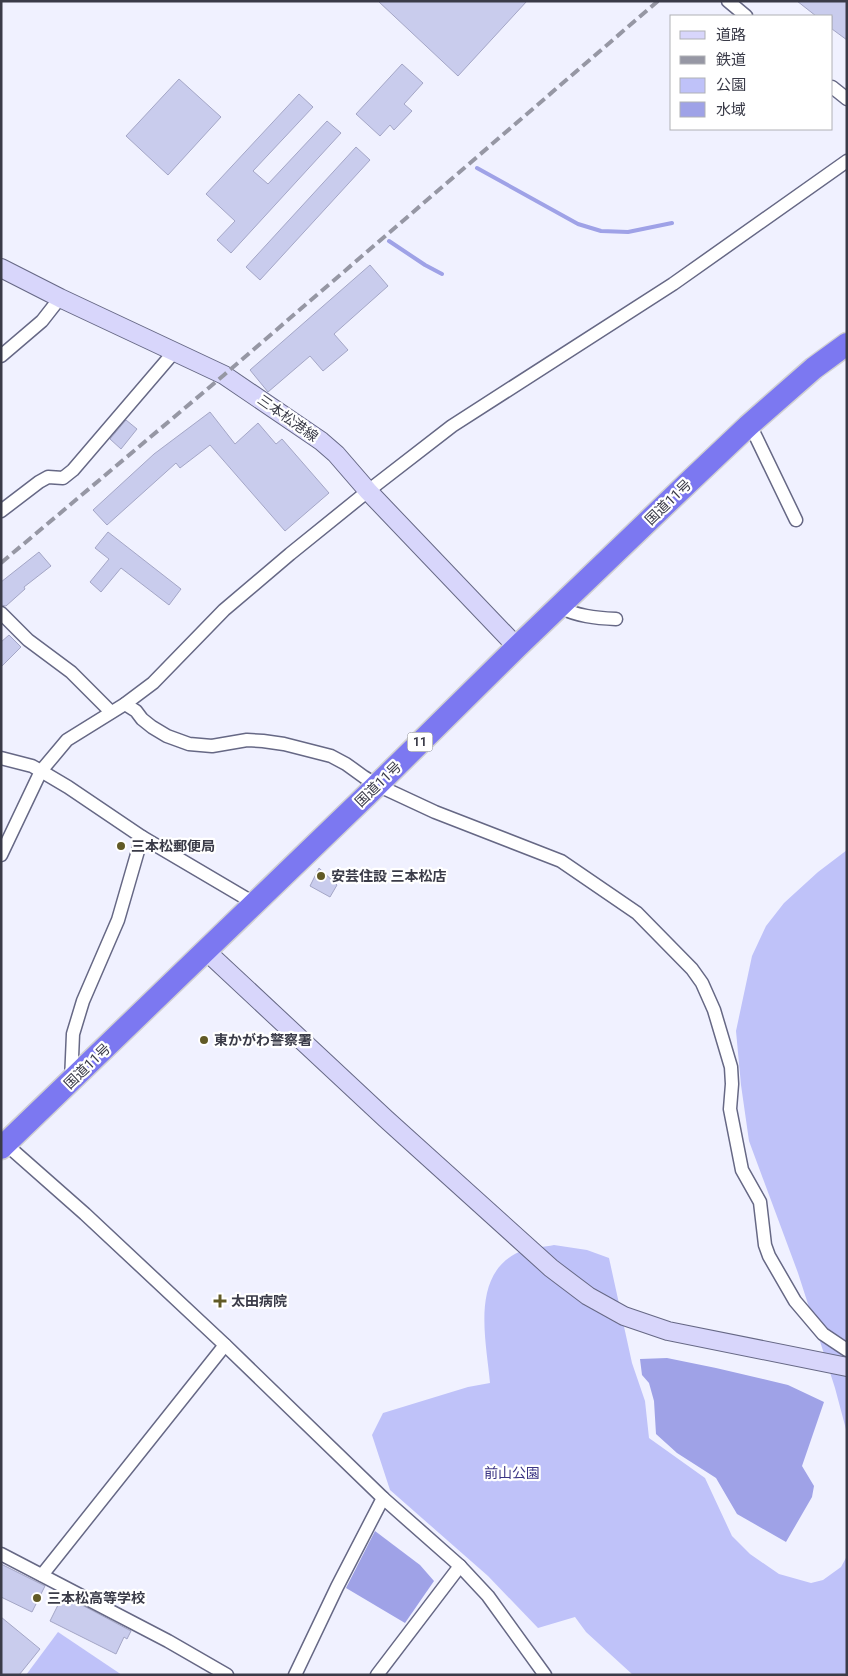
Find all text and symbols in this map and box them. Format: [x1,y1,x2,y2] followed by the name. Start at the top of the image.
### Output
[670,15,833,130] legend
[716,26,746,44] text: 道路
[716,51,746,69] text: 鉄道
[716,76,746,94] text: 公園
[716,101,746,119] text: 水域
[255,391,321,445] street label: 三本松港線
[642,476,694,528] street label: 国道11号
[408,732,432,752] road number: 11
[352,758,404,810] street label: 国道11号
[131,838,215,854] place label: 三本松郵便局
[115,840,127,852] marker: 三本松郵便局
[331,868,446,884] place label: 安芸住設 三本松店
[315,870,327,882] marker: 安芸住設 三本松店
[214,1032,312,1048] place label: 東かがわ警察署
[198,1034,210,1046] marker: 東かがわ警察署
[61,1040,113,1092] street label: 国道11号
[231,1293,287,1309] place label: 太田病院
[213,1294,227,1308] marker: 太田病院
[484,1465,540,1481] park label: 前山公園
[47,1590,145,1606] place label: 三本松高等学校
[31,1592,43,1604] marker: 三本松高等学校

